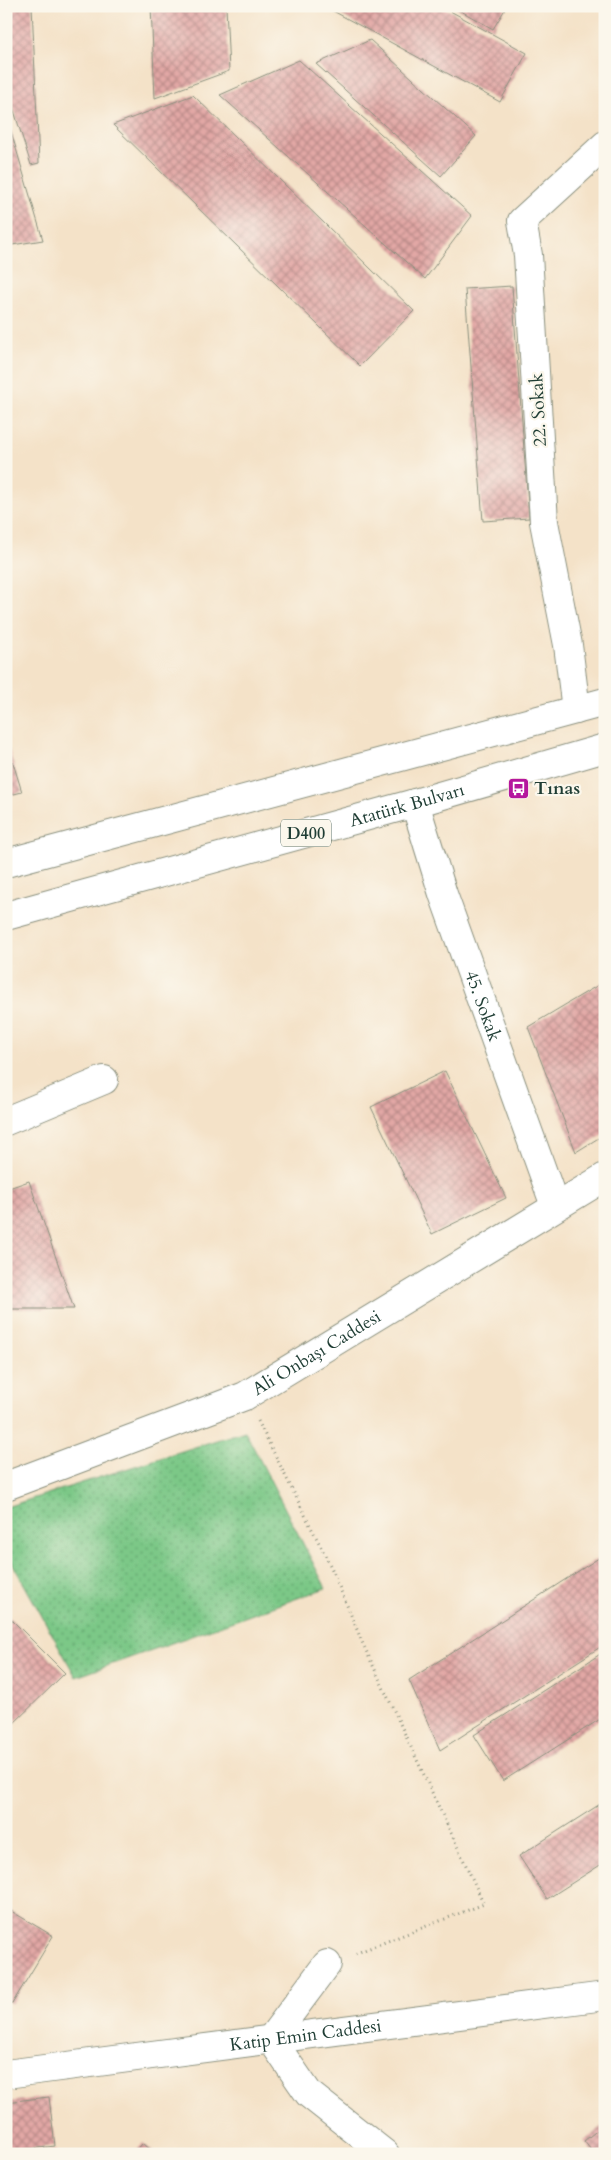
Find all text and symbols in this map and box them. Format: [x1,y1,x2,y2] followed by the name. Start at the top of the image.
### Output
[524,372,553,447] street label: 22. Sokak
[506,776,530,800] bus stop icon: Tınas
[534,776,580,801] place label: Tınas
[347,777,467,833] street label: Atatürk Bulvarı
[281,820,331,846] road number: D400
[458,967,507,1045] street label: 45. Sokak
[248,1304,386,1402] street label: Ali Onbaşı Caddesi
[228,2013,383,2058] street label: Katip Emin Caddesi

